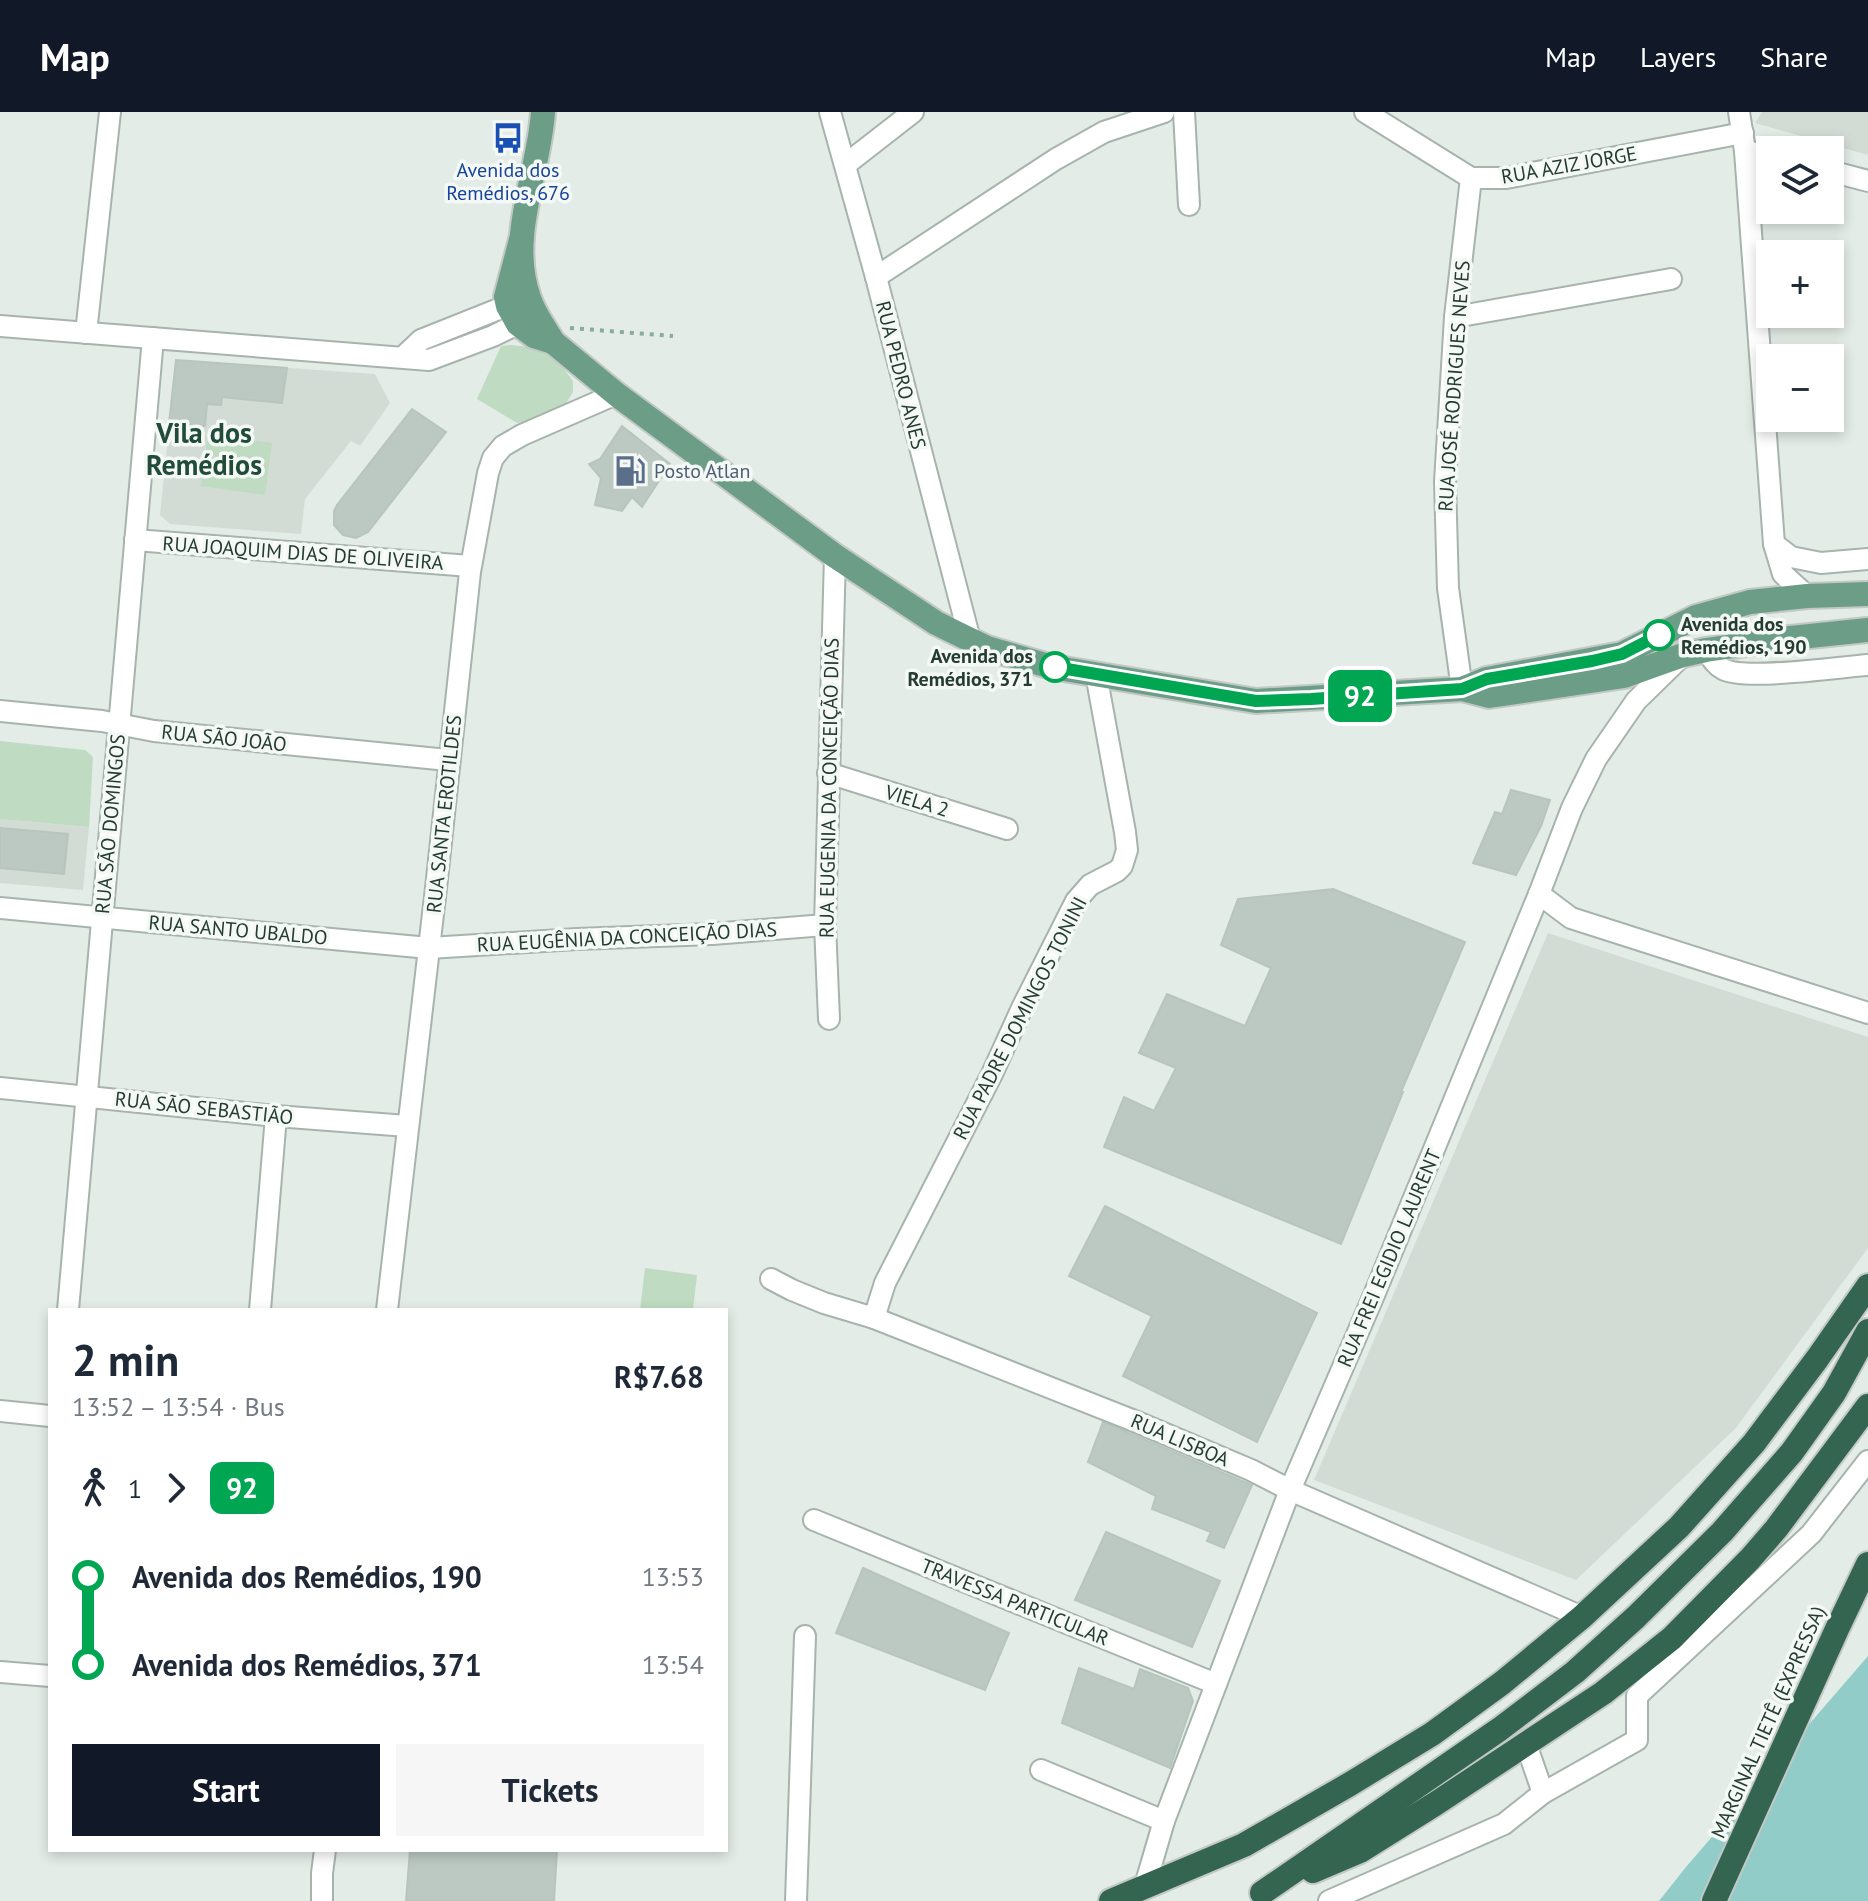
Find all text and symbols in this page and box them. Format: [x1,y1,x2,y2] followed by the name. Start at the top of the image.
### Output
[40,32,110,81] text: Map
[1545,38,1596,75] text: Map
[1640,38,1716,75] text: Layers
[1760,38,1828,75] text: Share
[491,121,525,155] bus stop icon: Avenida dos Remédios, 676
[1756,136,1844,432] map controls
[1756,136,1844,224] button: layers
[1499,140,1639,190] street label: RUA AZIZ JORGE
[446,157,570,206] place label: Avenida dos Remédios, 676
[1756,240,1844,328] button: +
[1432,260,1476,512] street label: RUA JOSÉ RODRIGUES NEVES
[870,298,932,452] street label: RUA PEDRO ANES
[1756,344,1844,432] button: −
[146,414,262,483] district label: Vila dos Remédios
[613,454,647,488] fuel station icon: Posto Atlan
[654,458,750,484] place label: Posto Atlan
[162,530,445,576] street label: RUA JOAQUIM DIAS DE OLIVEIRA
[1681,611,1807,660] place label: Avenida dos Remédios, 190
[1644,620,1674,650] marker: Avenida dos Remédios, 190
[813,638,845,938] street label: RUA EUGENIA DA CONCEIÇÃO DIAS
[907,643,1033,692] place label: Avenida dos Remédios, 371
[1040,652,1070,682] marker: Avenida dos Remédios, 371
[1324,670,1396,722] line badge: 92
[1344,677,1376,714] text: 92
[421,714,467,914] street label: RUA SANTA EROTILDES
[160,718,288,758] street label: RUA SÃO JOÃO
[89,733,131,915] street label: RUA SÃO DOMINGOS
[881,779,952,823] street label: VIELA 2
[947,892,1093,1144] street label: RUA PADRE DOMINGOS TONINI
[147,909,329,951] street label: RUA SANTO UBALDO
[476,916,778,958] street label: RUA EUGÊNIA DA CONCEIÇÃO DIAS
[114,1086,294,1130] street label: RUA SÃO SEBASTIÃO
[1331,1145,1447,1371] street label: RUA FREI EGIDIO LAURENT
[72,1331,179,1388] text: 2 min
[614,1357,704,1396] text: R$7.68
[72,1390,285,1423] text: 13:52 – 13:54 · Bus
[1127,1408,1233,1472] street label: RUA LISBOA
[72,1466,116,1510] icon: walk
[154,1466,198,1510] icon: forward
[226,1469,258,1506] text: 92
[128,1472,142,1505] text: 1
[917,1552,1113,1652] street label: TRAVESSA PARTICULAR
[132,1557,482,1596] text: Avenida dos Remédios, 190
[642,1560,704,1593] text: 13:53
[1705,1602,1831,1842] street label: MARGINAL TIETÊ (EXPRESSA)
[132,1645,482,1684] text: Avenida dos Remédios, 371
[642,1648,704,1681] text: 13:54
[72,1744,380,1836] button: Start
[396,1744,704,1836] button: Tickets

